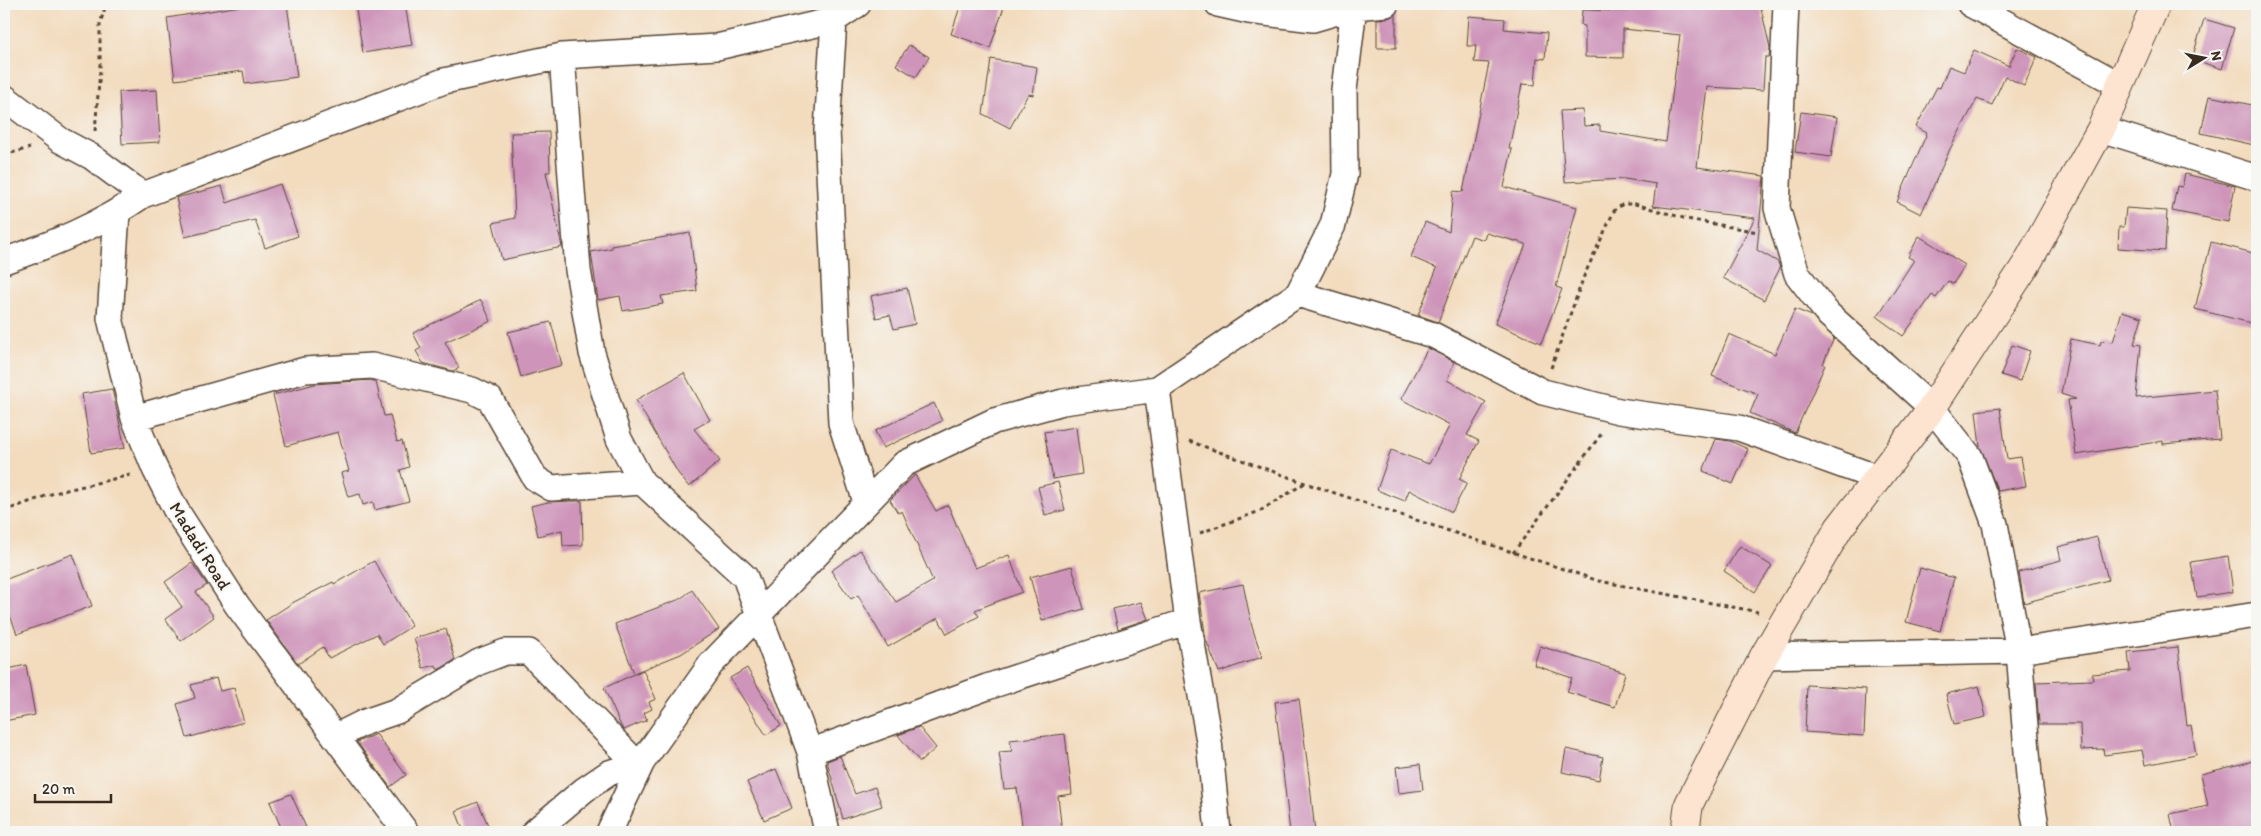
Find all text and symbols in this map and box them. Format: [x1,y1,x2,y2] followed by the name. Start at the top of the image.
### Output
[2178,32,2228,82] north arrow
[2207,50,2226,62] text: N
[164,498,236,594] street label: Madadi Road
[35,771,111,803] scale bar
[42,780,76,798] text: 20 m

